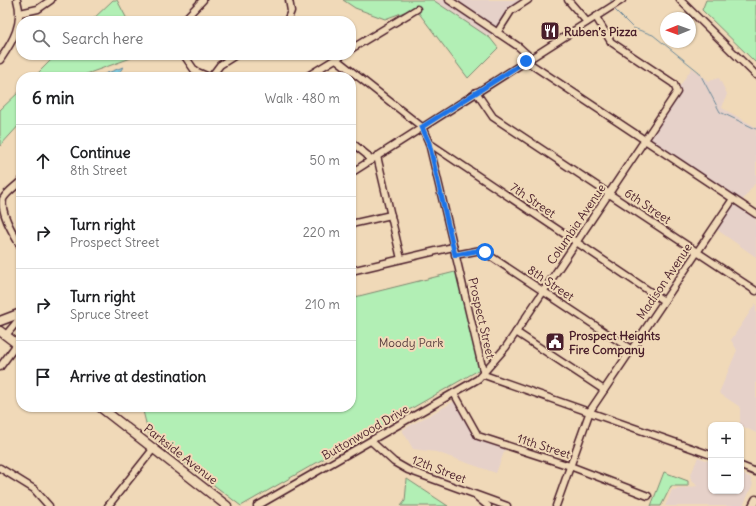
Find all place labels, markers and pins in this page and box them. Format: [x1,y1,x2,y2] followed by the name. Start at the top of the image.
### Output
[539,20,561,42] restaurant icon: Ruben's Pizza
[564,24,637,39] place label: Ruben's Pizza
[569,328,661,358] place label: Prospect Heights Fire Company
[544,331,566,353] public building icon: Prospect Heights Fire Company

